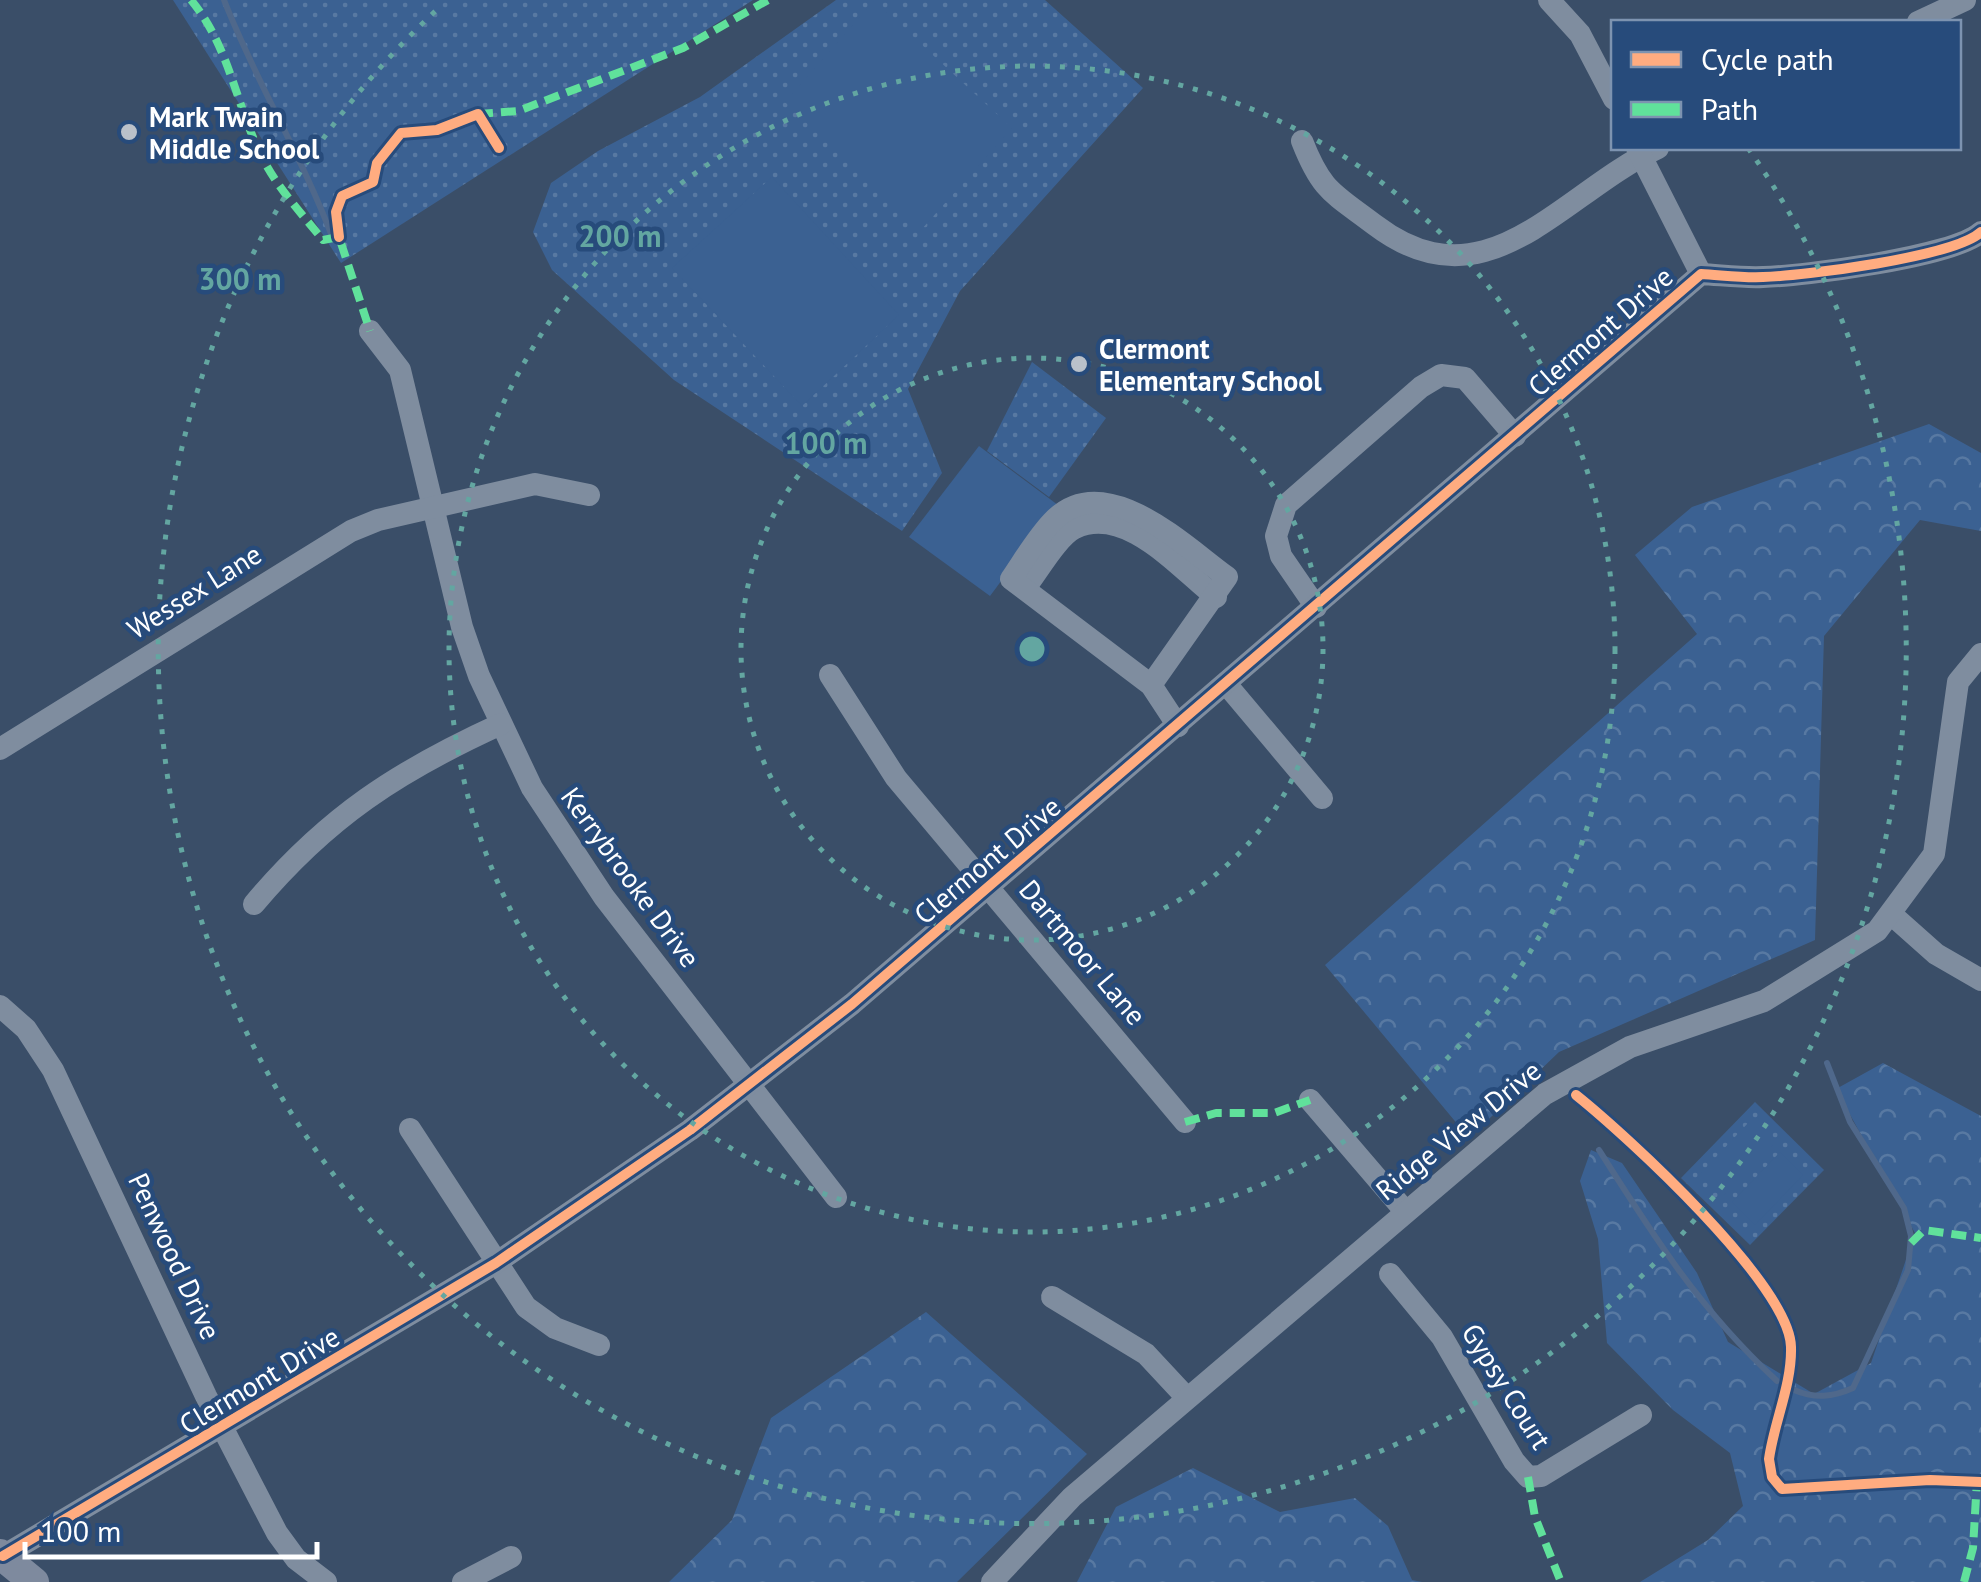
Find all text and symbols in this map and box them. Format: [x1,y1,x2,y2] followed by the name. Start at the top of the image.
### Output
[1611,20,1961,150] legend
[1701,39,1834,78] text: Cycle path
[1701,89,1758,128] text: Path
[149,98,320,167] place label: Mark Twain Middle School
[118,121,140,143] marker: Mark Twain Middle School
[579,216,661,255] text: 200 m
[1520,258,1680,404] street label: Clermont Drive
[199,259,281,298] text: 300 m
[1099,330,1322,399] place label: Clermont Elementary School
[1068,353,1090,375] marker: Clermont Elementary School
[785,423,867,462] text: 100 m
[120,535,268,647] street label: Wessex Lane
[1014,631,1050,667] centre of rings
[553,779,709,975] street label: Kerrybrooke Drive
[906,788,1068,932] street label: Clermont Drive
[1011,871,1155,1033] street label: Dartmoor Lane
[1368,1052,1548,1208] street label: Ridge View Drive
[120,1167,230,1345] street label: Penwood Drive
[1454,1316,1560,1456] street label: Gypsy Court
[172,1318,346,1442] street label: Clermont Drive
[25,1497,318,1559] scale bar
[40,1511,121,1550] text: 100 m

